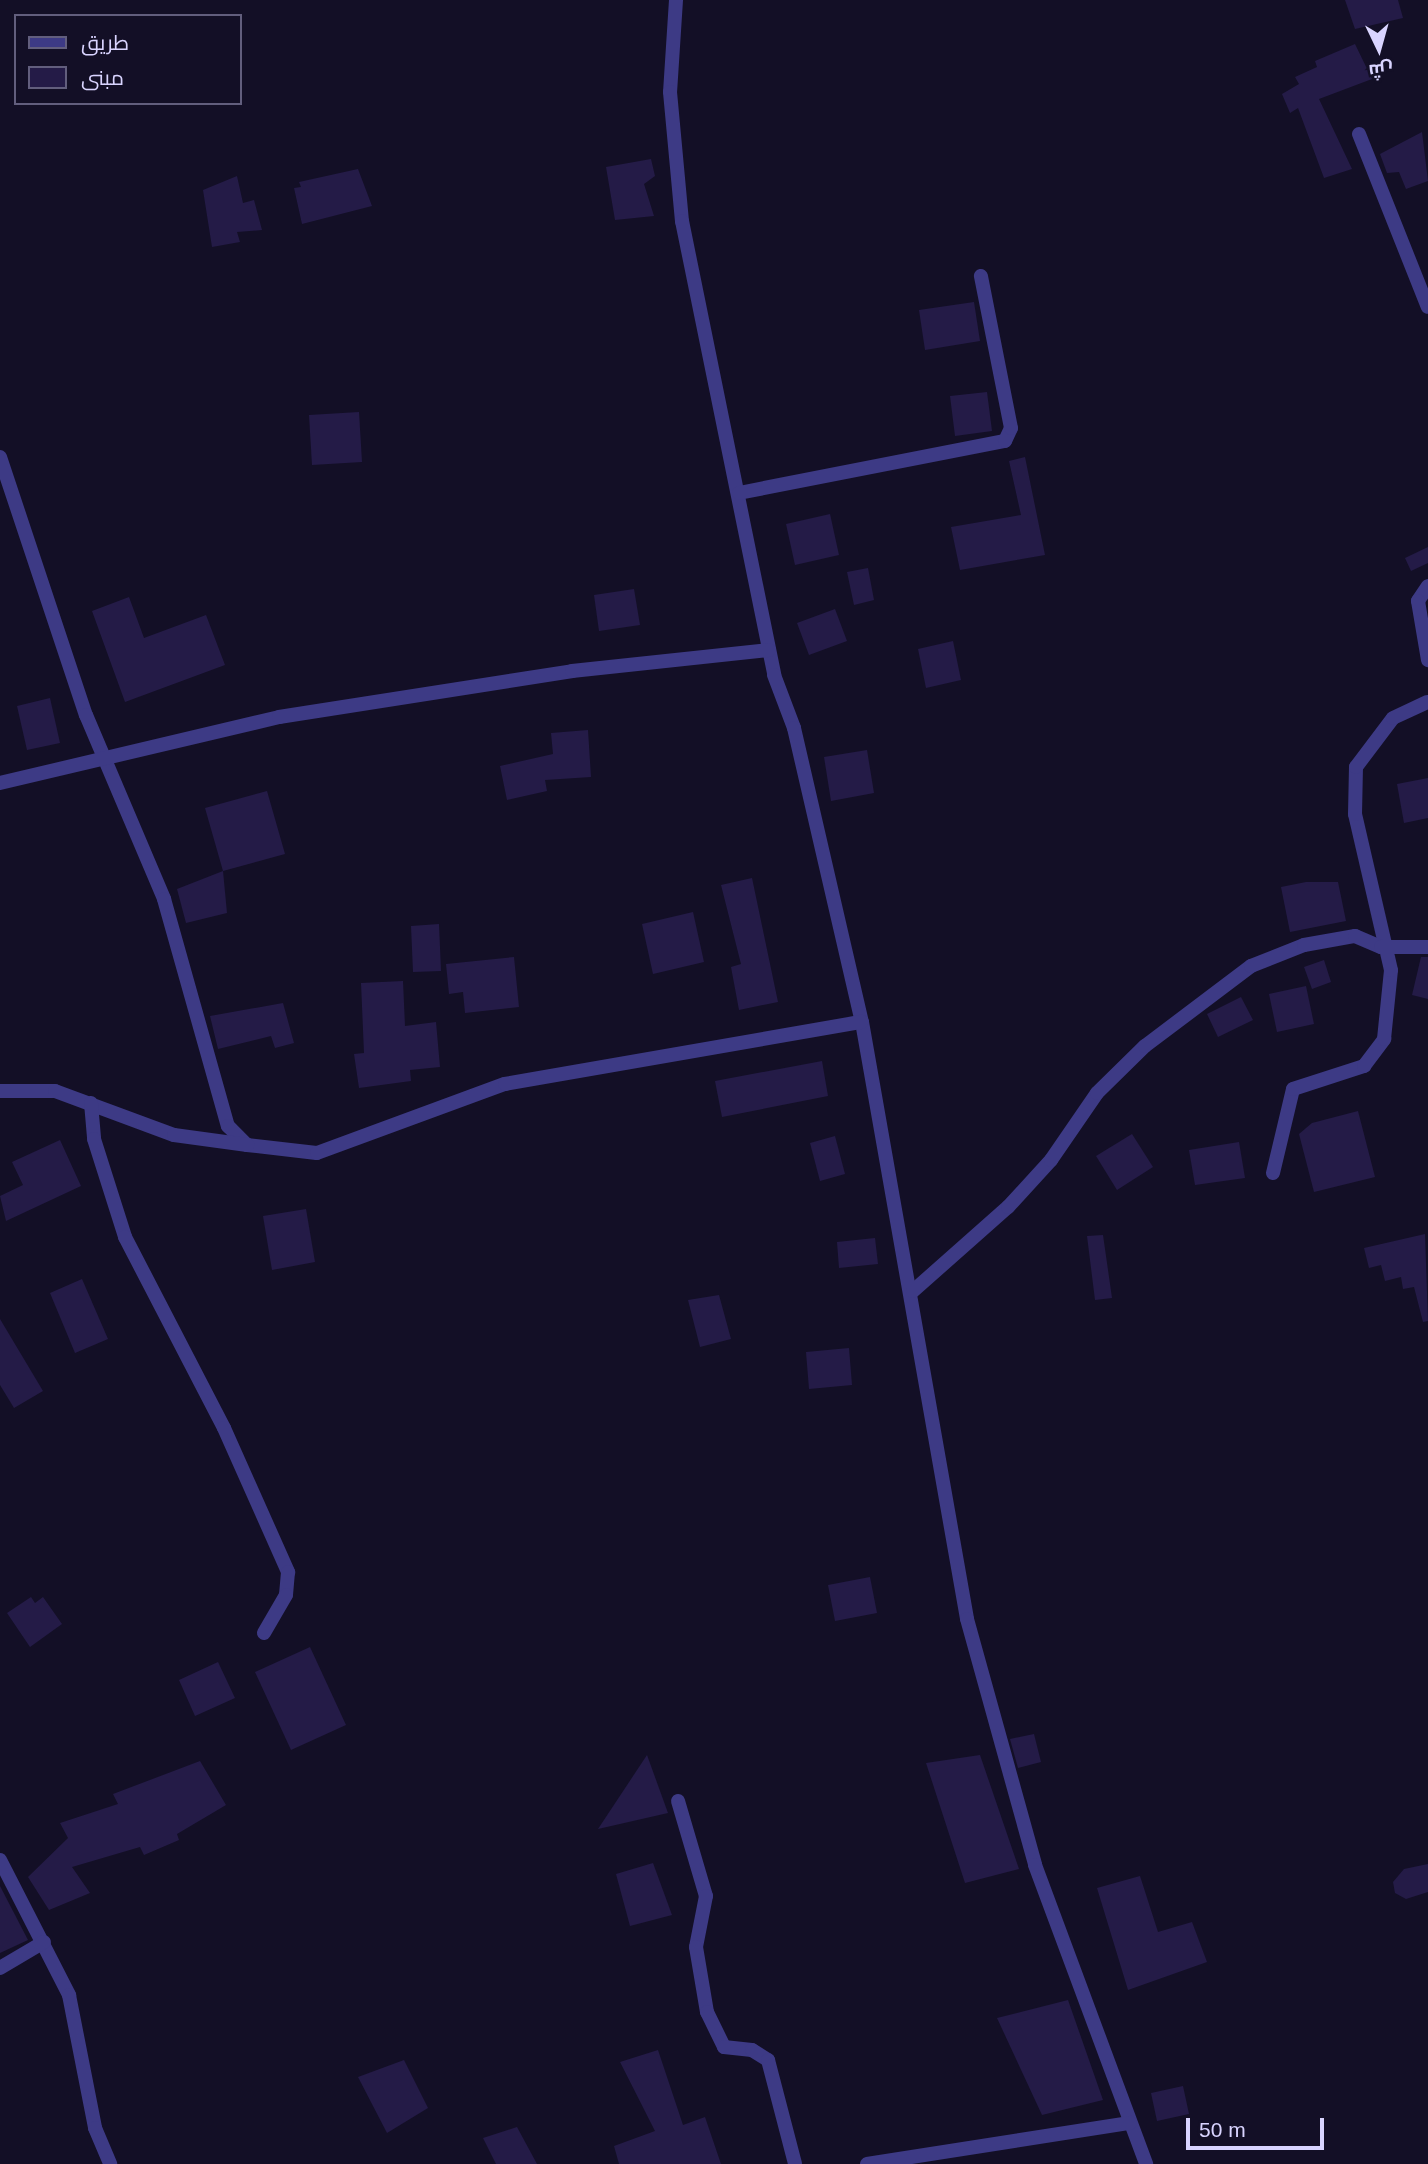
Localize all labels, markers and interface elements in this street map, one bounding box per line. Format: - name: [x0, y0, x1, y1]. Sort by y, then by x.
- legend: [14, 14, 242, 105]
- north arrow: [1344, 14, 1414, 84]
- text: طريق: [81, 31, 129, 54]
- text: ش: [1368, 59, 1394, 82]
- text: مبنى: [81, 66, 124, 89]
- scale bar: [1190, 2104, 1328, 2148]
- text: 50 m: [1199, 2118, 1246, 2141]

